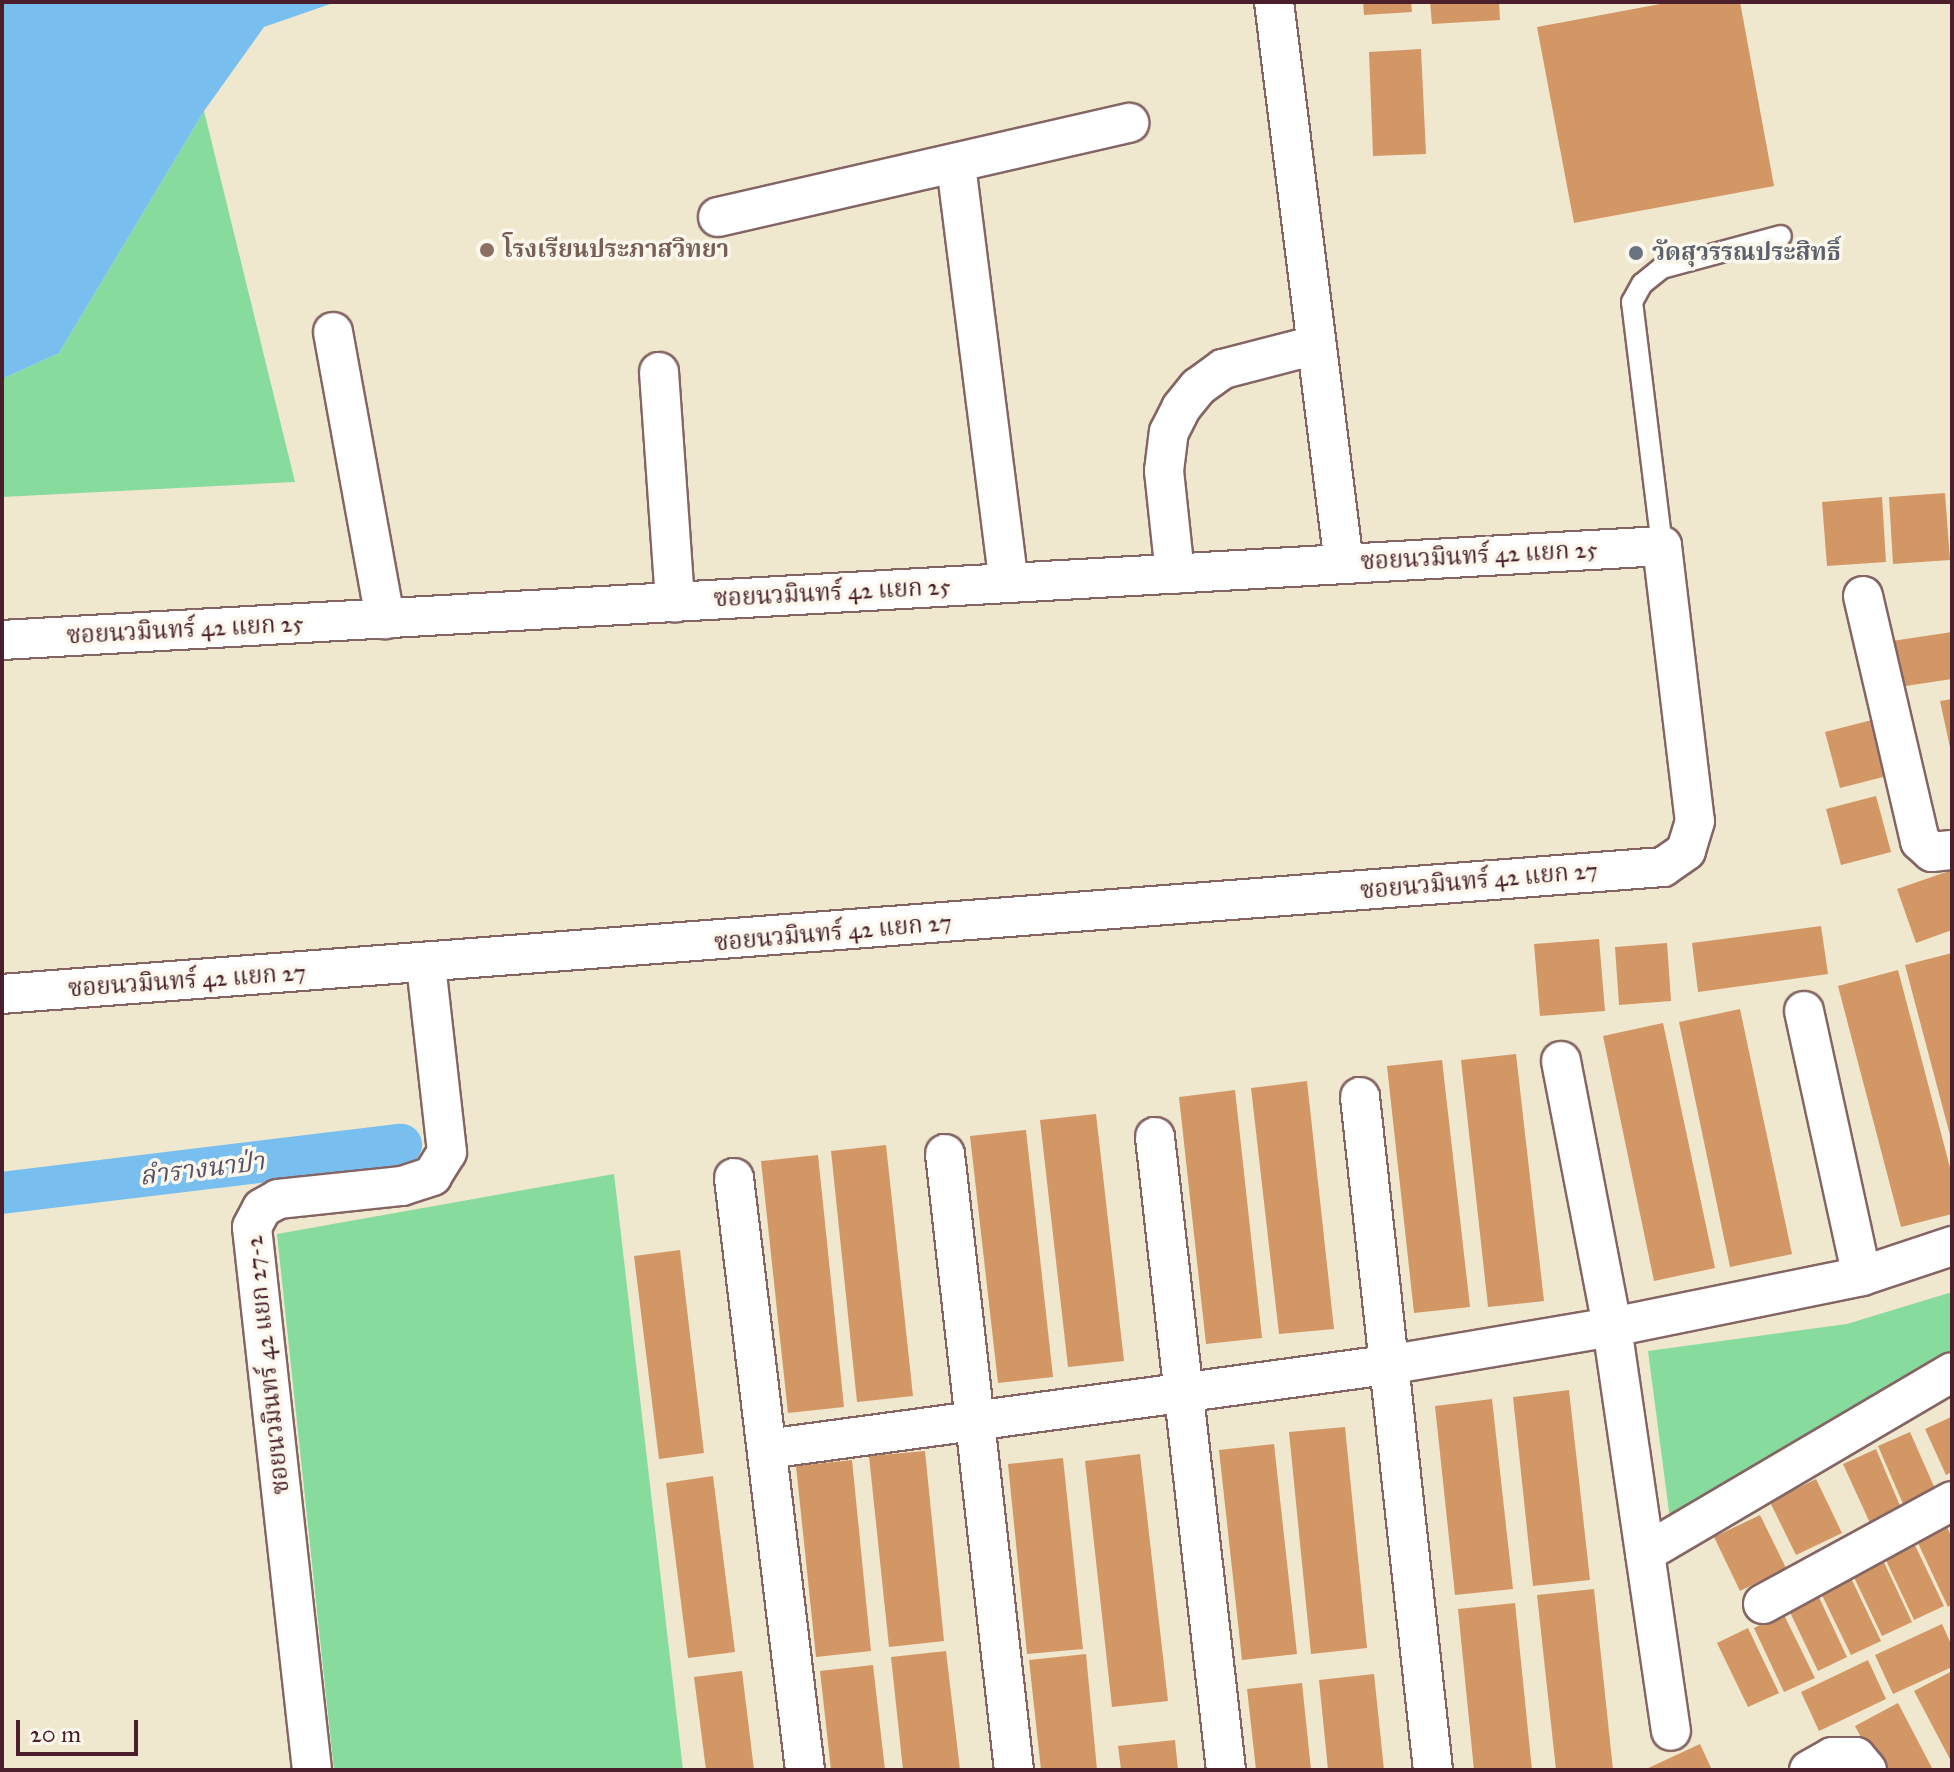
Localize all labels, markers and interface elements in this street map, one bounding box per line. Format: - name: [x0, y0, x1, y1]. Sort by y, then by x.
- place label: โรงเรียนประภาสวิทยา: [503, 236, 729, 264]
- place label: วัดสุวรรณประสิทธิ์: [1652, 239, 1841, 267]
- marker: โรงเรียนประภาสวิทยา: [478, 241, 496, 259]
- marker: วัดสุวรรณประสิทธิ์: [1627, 244, 1645, 262]
- street label: ซอยนวมินทร์ 42 แยก 25: [1360, 535, 1598, 577]
- street label: ซอยนวมินทร์ 42 แยก 25: [713, 572, 951, 614]
- street label: ซอยนวมินทร์ 42 แยก 25: [66, 609, 304, 651]
- street label: ซอยนวมินทร์ 42 แยก 27: [1359, 856, 1599, 906]
- street label: ซอยนวมินทร์ 42 แยก 27: [713, 908, 953, 958]
- street label: ซอยนวมินทร์ 42 แยก 27: [67, 958, 307, 1004]
- water label: ลำรางนาป่า: [138, 1146, 266, 1192]
- street label: ซอยนวมินทร์ 42 แยก 27-2: [240, 1234, 296, 1496]
- scale bar: [20, 1704, 142, 1754]
- text: 20 m: [30, 1719, 81, 1749]

